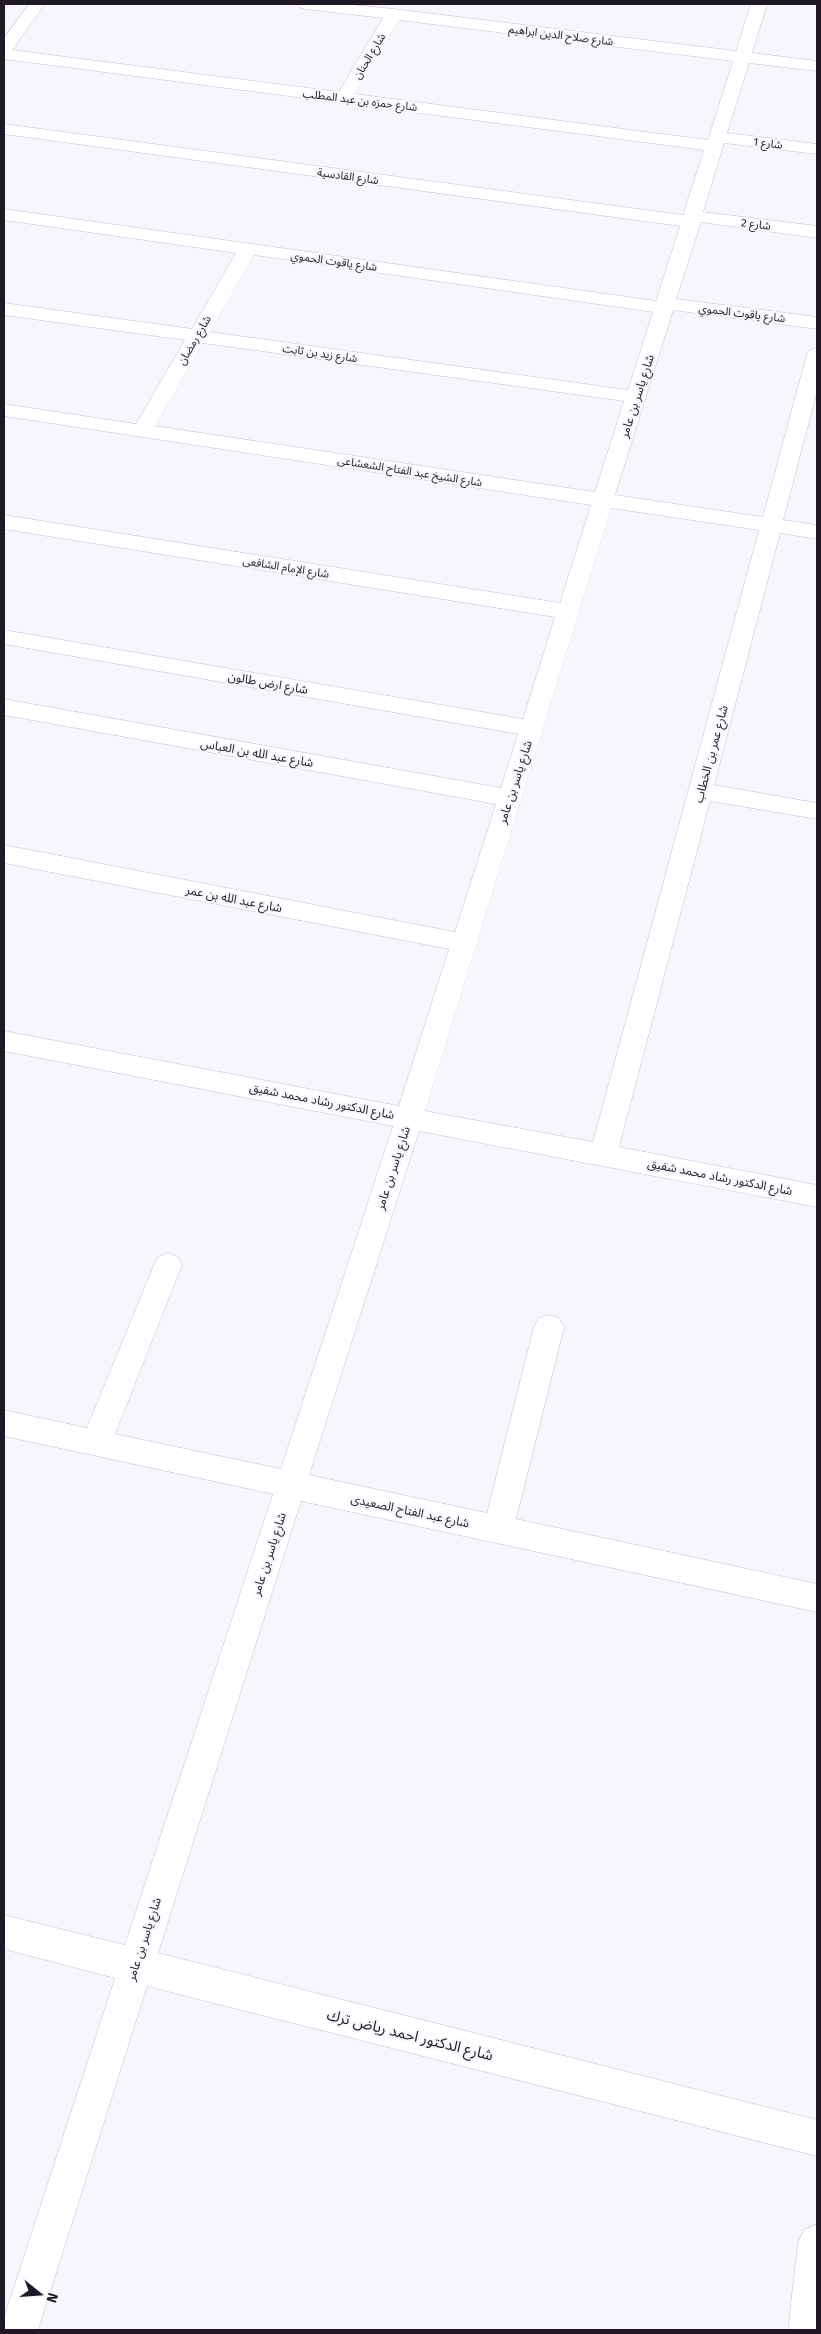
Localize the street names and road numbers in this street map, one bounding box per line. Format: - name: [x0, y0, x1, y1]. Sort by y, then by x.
- street label: شارع صلاح الدين ابراهيم: [508, 23, 614, 50]
- street label: شارع الحنان: [351, 31, 389, 82]
- street label: شارع حمزه بن عبد المطلب: [302, 87, 418, 115]
- street label: شارع 1: [753, 135, 784, 153]
- street label: شارع القادسية: [316, 166, 380, 188]
- street label: شارع 2: [740, 216, 772, 234]
- street label: شارع ياقوت الحموي: [290, 249, 378, 277]
- street label: شارع ياقوت الحموي: [698, 302, 786, 328]
- street label: شارع رمضان: [175, 313, 215, 368]
- street label: شارع زيد بن ثابت: [282, 342, 359, 366]
- street label: شارع ياسر بن عامر: [617, 353, 659, 441]
- street label: شارع الشيخ عبد الفتاح الشعشاعى: [336, 454, 484, 490]
- street label: شارع الإمام الشافعى: [242, 554, 330, 582]
- street label: شارع ارض طالون: [227, 669, 309, 699]
- street label: شارع عمر بن الخطاب: [691, 704, 733, 805]
- street label: شارع عبد الله بن العباس: [199, 736, 315, 772]
- street label: شارع ياسر بن عامر: [495, 739, 537, 827]
- street label: شارع عبد الله بن عمر: [183, 883, 283, 917]
- street label: شارع الدكتور رشاد محمد شفيق: [248, 1080, 396, 1124]
- street label: شارع ياسر بن عامر: [373, 1125, 415, 1213]
- street label: شارع الدكتور رشاد محمد شفيق: [646, 1156, 794, 1200]
- street label: شارع عبد الفتاح الصعيدى: [349, 1492, 470, 1532]
- street label: شارع ياسر بن عامر: [249, 1511, 291, 1599]
- street label: شارع ياسر بن عامر: [124, 1896, 166, 1984]
- street label: شارع الدكتور احمد رياض ترك: [324, 2006, 495, 2067]

